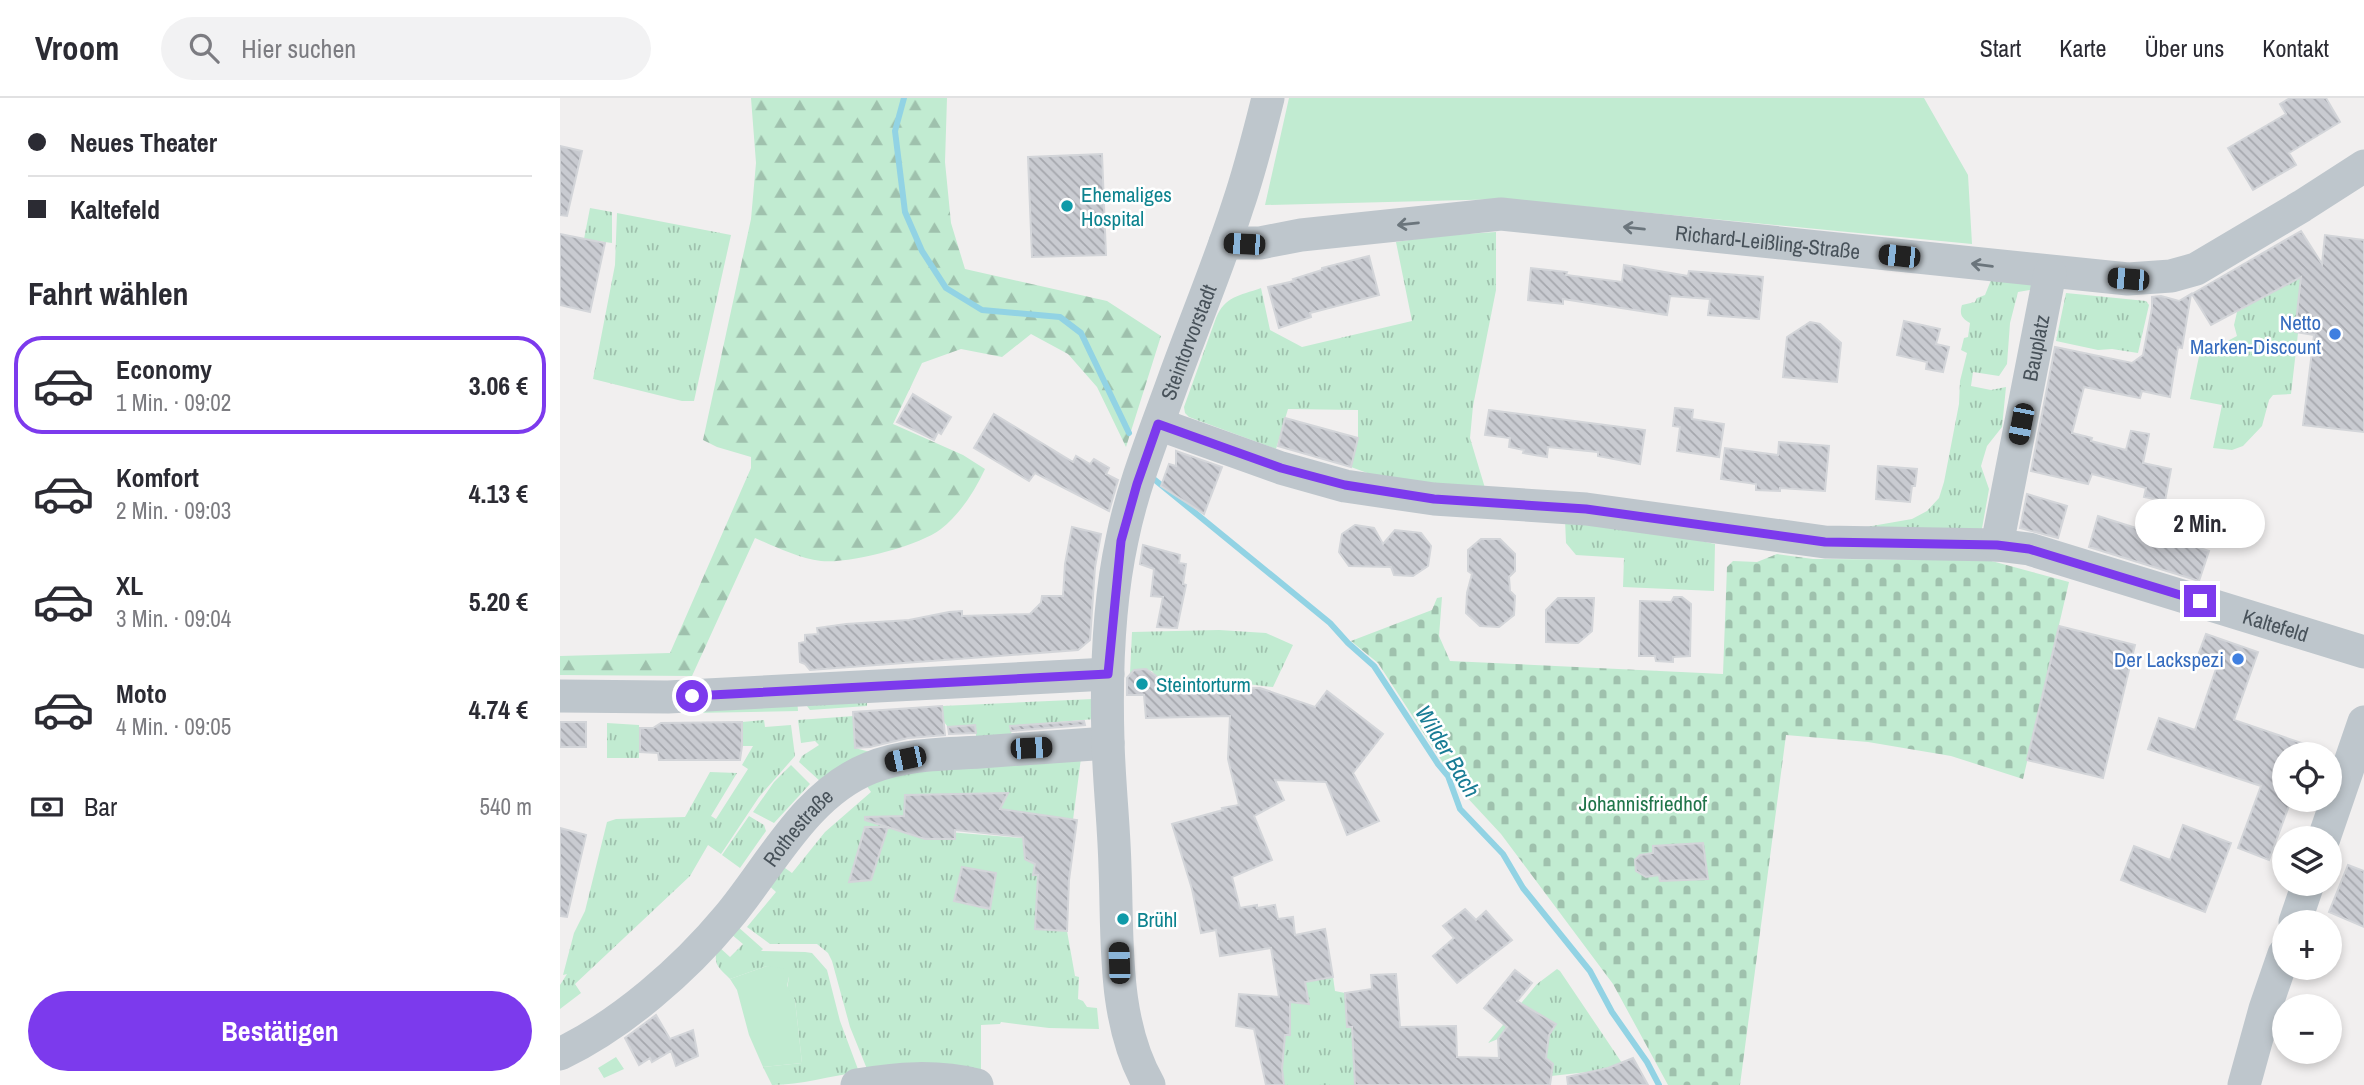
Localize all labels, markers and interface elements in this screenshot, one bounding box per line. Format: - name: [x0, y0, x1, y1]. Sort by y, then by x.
- search box: [161, 17, 651, 80]
- text: Vroom: [35, 26, 119, 70]
- icon: search: [185, 29, 223, 67]
- text: Hier suchen: [241, 31, 356, 66]
- text: Start: [1980, 32, 2021, 64]
- text: Karte: [2059, 32, 2106, 64]
- text: Über uns: [2144, 32, 2224, 64]
- text: Kontakt: [2262, 32, 2329, 64]
- text: Neues Theater: [70, 125, 217, 160]
- place label: Ehemaliges Hospital: [1081, 180, 1172, 233]
- text: Kaltefeld: [70, 192, 160, 227]
- marker: Ehemaliges Hospital: [1059, 198, 1075, 214]
- one-way arrow: [1397, 217, 1420, 230]
- street label: Richard-Leißling-Straße: [1674, 218, 1862, 266]
- one-way arrow: [1624, 221, 1646, 234]
- car: [1223, 232, 1266, 256]
- car: [1878, 243, 1921, 269]
- one-way arrow: [1972, 259, 1994, 272]
- car: [2107, 267, 2150, 291]
- text: Fahrt wählen: [28, 272, 189, 315]
- street label: Steintorvorstadt: [1153, 280, 1223, 404]
- place label: Netto Marken-Discount: [2190, 308, 2321, 361]
- street label: Bauplatz: [2015, 312, 2056, 383]
- marker: Netto Marken-Discount: [2327, 326, 2343, 342]
- text: Economy: [116, 352, 212, 387]
- icon: car: [32, 354, 95, 417]
- text: 3.06 €: [469, 368, 528, 403]
- text: 1 Min. · 09:02: [116, 387, 231, 418]
- car: [2007, 401, 2036, 447]
- text: Komfort: [116, 460, 199, 495]
- icon: car: [32, 462, 95, 525]
- text: 4.13 €: [469, 476, 528, 511]
- text: 2 Min. · 09:03: [116, 495, 231, 526]
- callout: 2 Min.: [2135, 500, 2265, 548]
- text: 2 Min.: [2173, 508, 2227, 539]
- text: XL: [116, 568, 143, 603]
- icon: car: [32, 570, 95, 633]
- text: 5.20 €: [469, 584, 528, 619]
- route end: [2184, 585, 2216, 617]
- street label: Kaltefeld: [2239, 601, 2312, 649]
- text: 3 Min. · 09:04: [116, 603, 231, 634]
- place label: Der Lackspezi: [2114, 645, 2224, 674]
- marker: Der Lackspezi: [2230, 651, 2246, 667]
- place label: Steintorturm: [1156, 670, 1251, 699]
- text: Moto: [116, 676, 167, 711]
- marker: Steintorturm: [1134, 676, 1150, 692]
- icon: car: [32, 678, 95, 741]
- route start: [676, 680, 708, 712]
- text: 4.74 €: [469, 692, 528, 727]
- water label: Wilder Bach: [1408, 699, 1488, 803]
- text: 4 Min. · 09:05: [116, 711, 231, 742]
- car: [1010, 736, 1053, 760]
- map controls: [2272, 742, 2342, 1064]
- button: locate: [2272, 742, 2342, 812]
- car: [883, 744, 928, 774]
- street label: Rothestraße: [756, 781, 839, 872]
- icon: cash: [28, 788, 66, 826]
- text: Bar: [84, 789, 117, 824]
- park label: Johannisfriedhof: [1579, 789, 1707, 818]
- text: 540 m: [480, 791, 532, 822]
- button: layers: [2272, 826, 2342, 896]
- place label: Brühl: [1137, 905, 1177, 934]
- button: +: [2272, 910, 2342, 980]
- marker: Brühl: [1115, 911, 1131, 927]
- car: [1108, 942, 1131, 984]
- button: Bestätigen: [28, 991, 532, 1071]
- button: −: [2272, 994, 2342, 1064]

